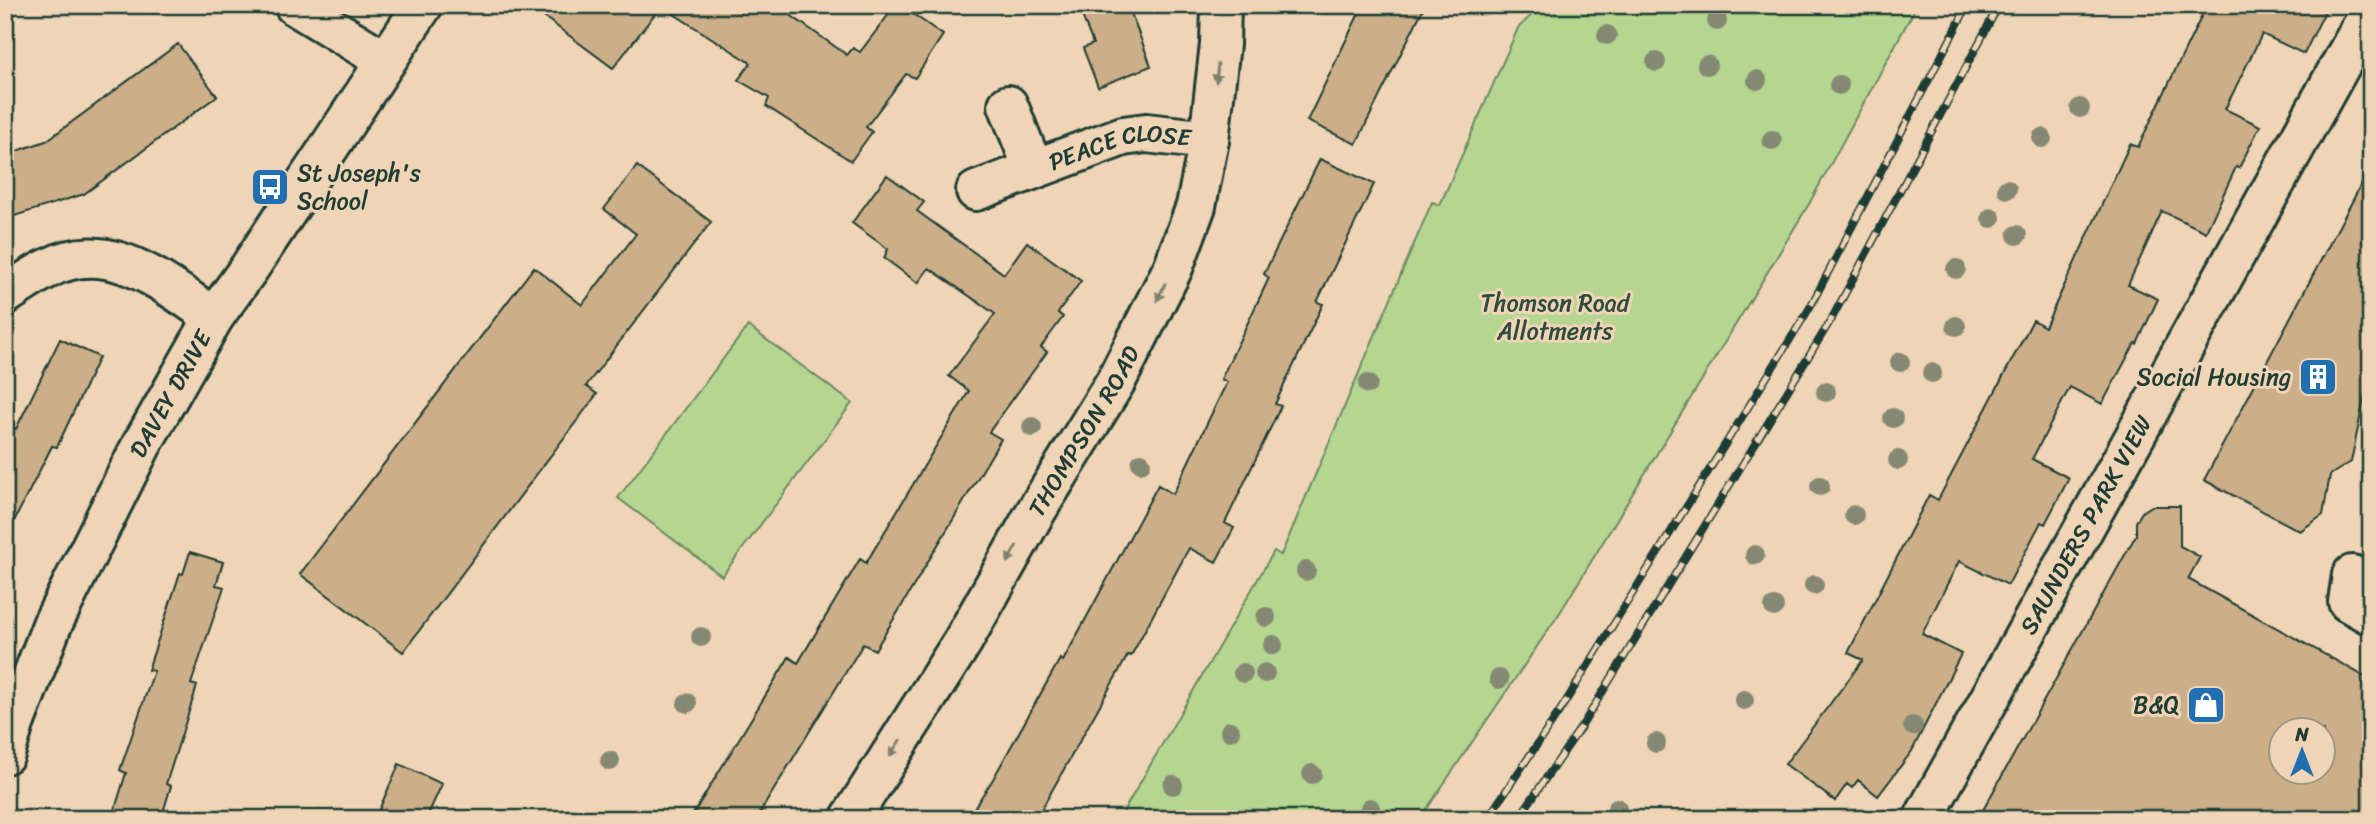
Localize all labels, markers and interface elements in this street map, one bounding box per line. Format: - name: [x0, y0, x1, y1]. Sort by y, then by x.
- one-way arrow: [1211, 62, 1222, 84]
- street label: PEACE CLOSE: [1042, 112, 1195, 183]
- place label: St Joseph's School: [297, 152, 421, 222]
- bus stop icon: St Joseph's School: [249, 166, 291, 208]
- one-way arrow: [1156, 282, 1167, 302]
- park label: Thomson Road Allotments: [1481, 282, 1631, 352]
- street label: DAVEY DRIVE: [117, 321, 224, 465]
- street label: THOMPSON ROAD: [1016, 338, 1152, 525]
- place label: Social Housing: [2136, 356, 2291, 398]
- building icon: Social Housing: [2297, 356, 2339, 398]
- street label: SAUNDERS PARK VIEW: [2008, 407, 2164, 643]
- one-way arrow: [1006, 544, 1018, 563]
- place label: B&Q: [2133, 684, 2179, 726]
- shop icon: B&Q: [2185, 684, 2227, 726]
- north arrow: [2268, 716, 2338, 786]
- text: N: [2294, 718, 2309, 751]
- one-way arrow: [888, 739, 901, 758]

